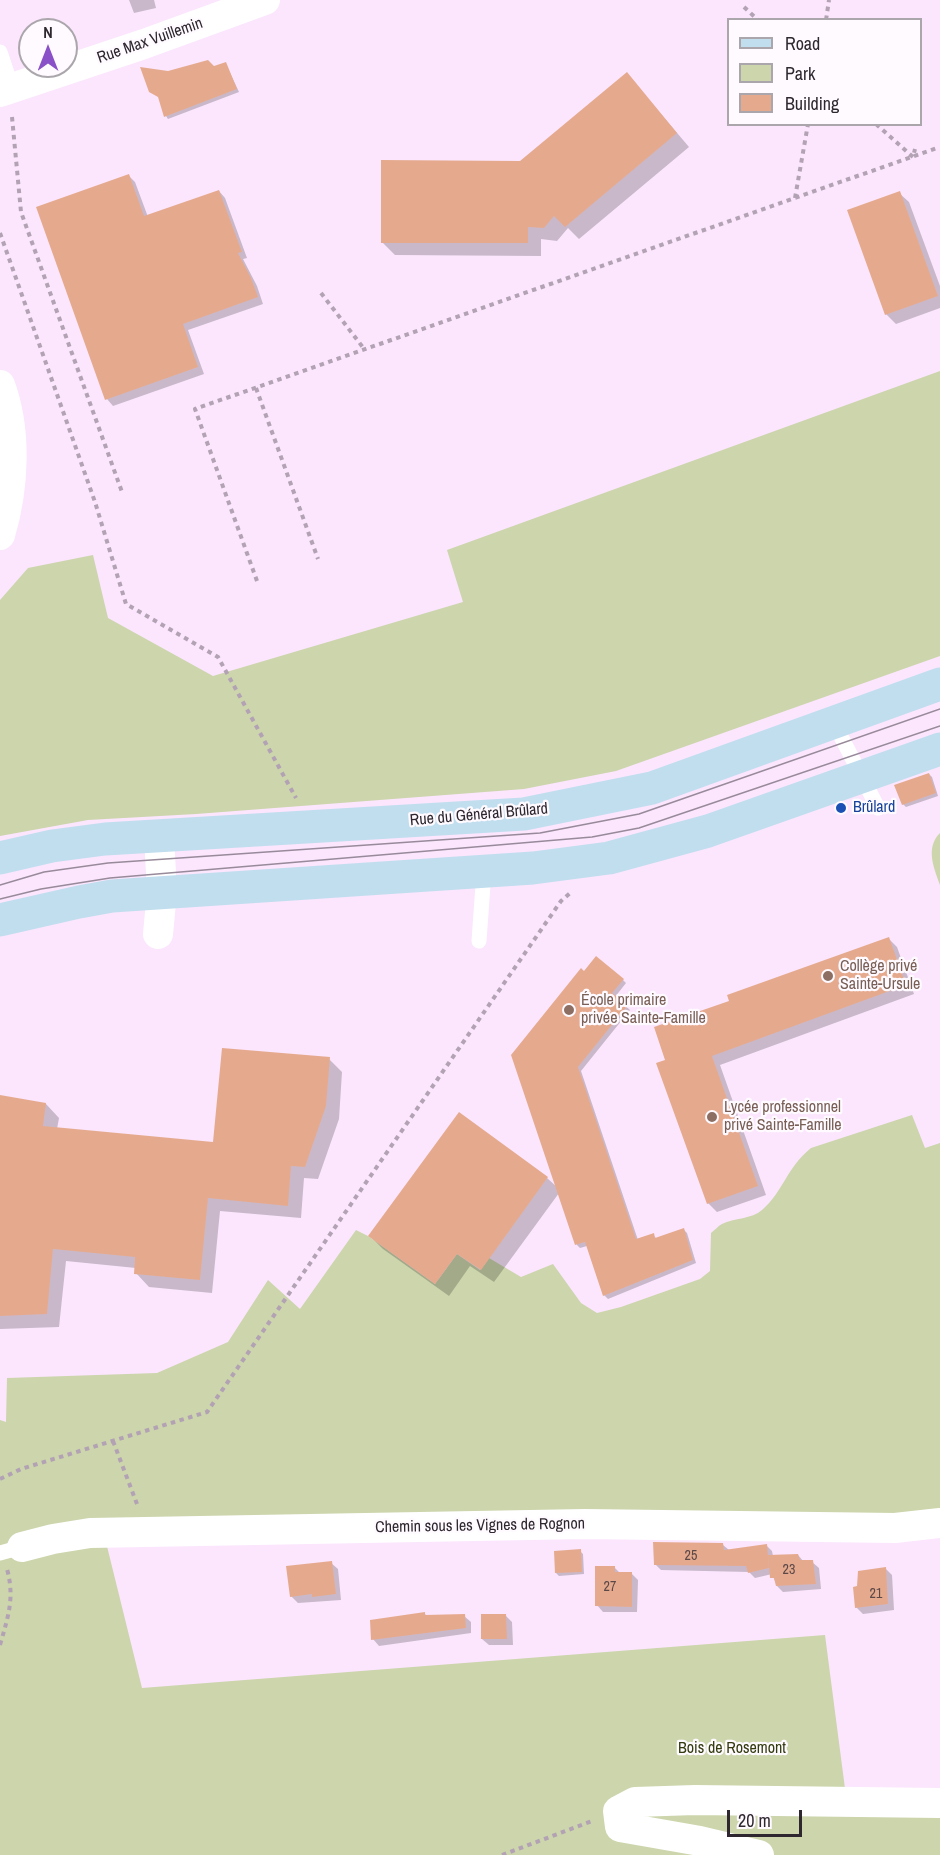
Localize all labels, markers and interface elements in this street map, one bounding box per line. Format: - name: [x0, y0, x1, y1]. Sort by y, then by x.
- street label: Rue Max Vuillemin: [95, 14, 205, 68]
- north arrow: [18, 18, 78, 78]
- legend: [727, 18, 922, 126]
- text: N: [43, 21, 53, 43]
- text: Road: [785, 31, 820, 56]
- text: Park: [785, 61, 815, 86]
- text: Building: [785, 91, 839, 116]
- place label: Brûlard: [853, 798, 895, 818]
- street label: Rue du Général Brûlard: [409, 799, 549, 831]
- marker: Brûlard: [834, 801, 848, 815]
- place label: Collège privé Sainte-Ursule: [840, 957, 920, 995]
- marker: Collège privé Sainte-Ursule: [821, 969, 835, 983]
- place label: École primaire privée Sainte-Famille: [581, 991, 706, 1029]
- marker: École primaire privée Sainte-Famille: [562, 1003, 576, 1017]
- place label: Lycée professionnel privé Sainte-Famille: [724, 1098, 841, 1136]
- marker: Lycée professionnel privé Sainte-Famille: [705, 1110, 719, 1124]
- street label: Chemin sous les Vignes de Rognon: [375, 1515, 585, 1537]
- house number: 25: [685, 1548, 697, 1564]
- house number: 23: [783, 1562, 795, 1578]
- house number: 27: [604, 1579, 616, 1595]
- house number: 21: [870, 1586, 882, 1602]
- park label: Bois de Rosemont: [678, 1739, 786, 1759]
- scale bar: [730, 1798, 805, 1836]
- text: 20 m: [738, 1808, 771, 1833]

